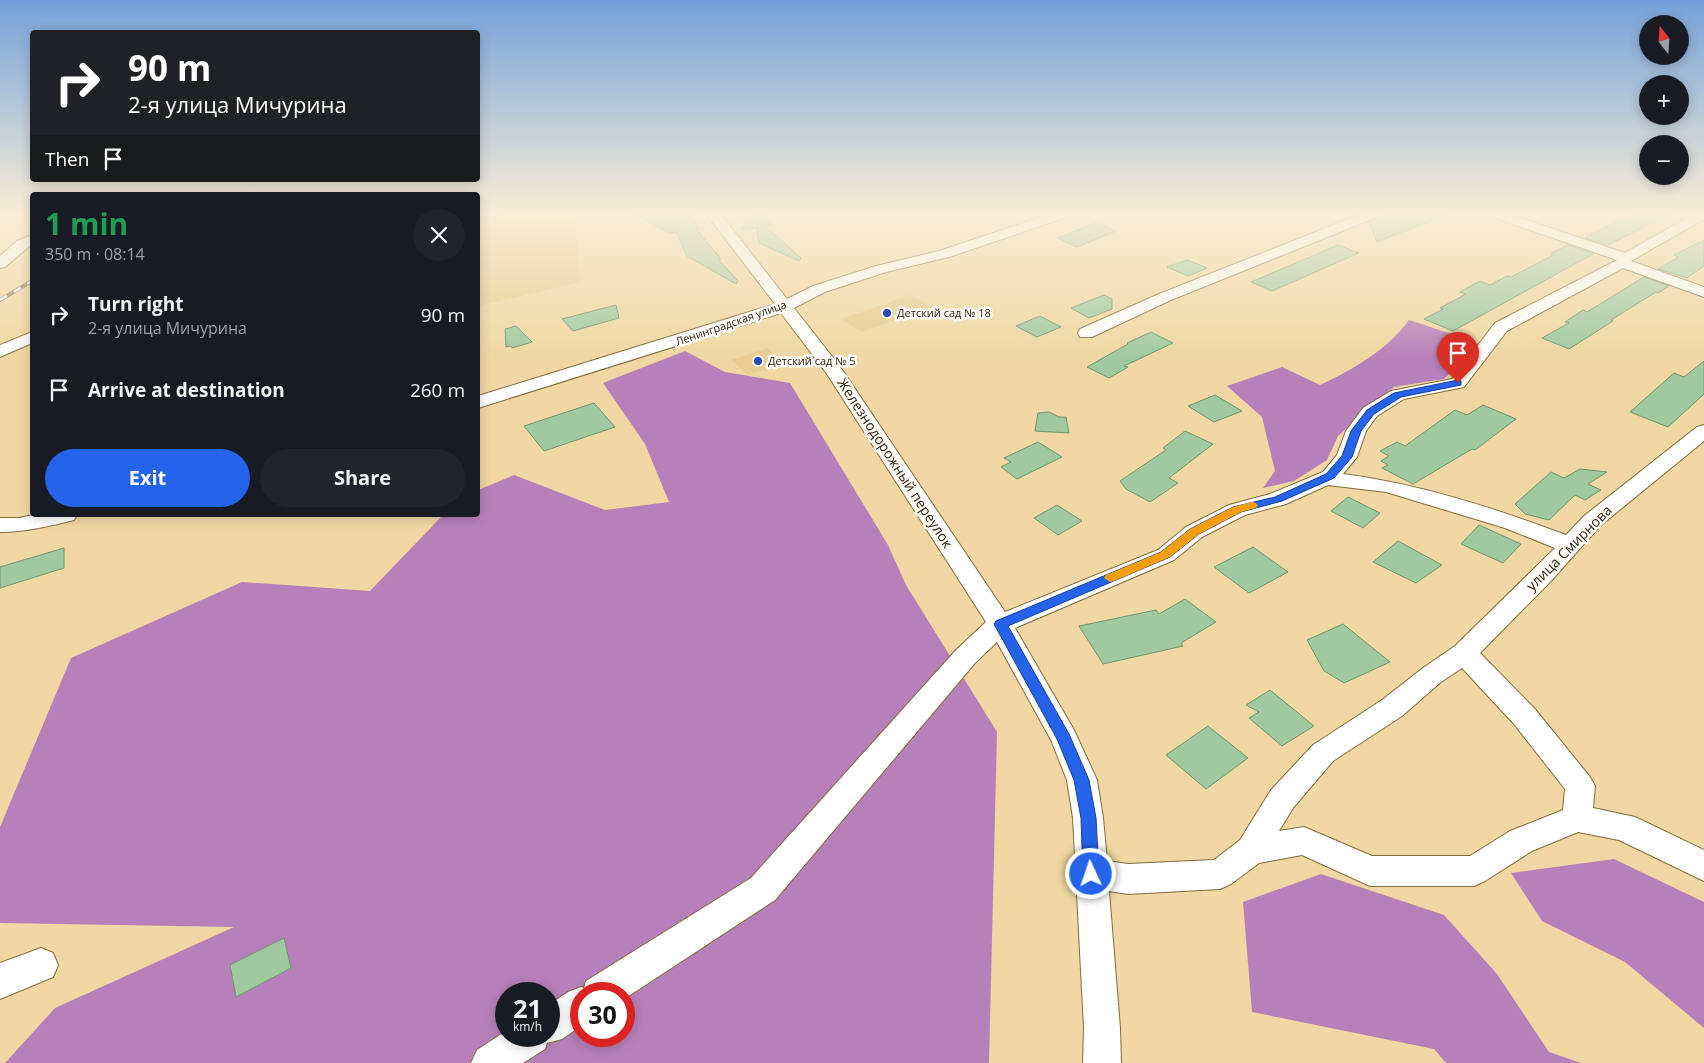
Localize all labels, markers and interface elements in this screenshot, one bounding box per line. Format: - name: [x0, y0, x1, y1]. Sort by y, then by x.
- north arrow: [1639, 15, 1689, 65]
- map controls: [1639, 15, 1689, 185]
- text: 90 m: [128, 44, 211, 91]
- icon: right: [45, 50, 110, 115]
- button: +: [1639, 75, 1689, 125]
- text: 2-я улица Мичурина: [128, 89, 347, 119]
- button: −: [1639, 135, 1689, 185]
- icon: arrive: [99, 145, 127, 173]
- text: Then: [45, 146, 89, 172]
- text: 1 min: [45, 203, 128, 244]
- button: close: [413, 209, 465, 261]
- text: 350 m · 08:14: [45, 243, 145, 265]
- text: Turn right: [88, 291, 183, 317]
- street label: Ленинградская улица: [673, 296, 788, 349]
- icon: right: [45, 301, 73, 329]
- text: 90 m: [421, 302, 465, 328]
- place label: Детский сад № 18: [897, 305, 991, 320]
- marker: Детский сад № 18: [881, 307, 893, 319]
- text: 2-я улица Мичурина: [88, 317, 247, 339]
- pin: [1437, 332, 1479, 383]
- icon: arrive: [1444, 339, 1472, 367]
- place label: Детский сад № 5: [768, 353, 856, 368]
- marker: Детский сад № 5: [752, 355, 764, 367]
- street label: Железнодорожный переулок: [833, 374, 958, 552]
- icon: arrive: [45, 376, 73, 404]
- text: Arrive at destination: [88, 377, 285, 403]
- text: 260 m: [410, 377, 465, 403]
- button: Exit: [45, 449, 250, 507]
- button: Share: [260, 449, 465, 507]
- street label: улица Смирнова: [1522, 501, 1616, 595]
- position arrow: [1064, 847, 1116, 899]
- speed limit sign: 30: [570, 982, 635, 1047]
- text: 21: [513, 991, 542, 1025]
- text: km/h: [513, 1018, 542, 1035]

